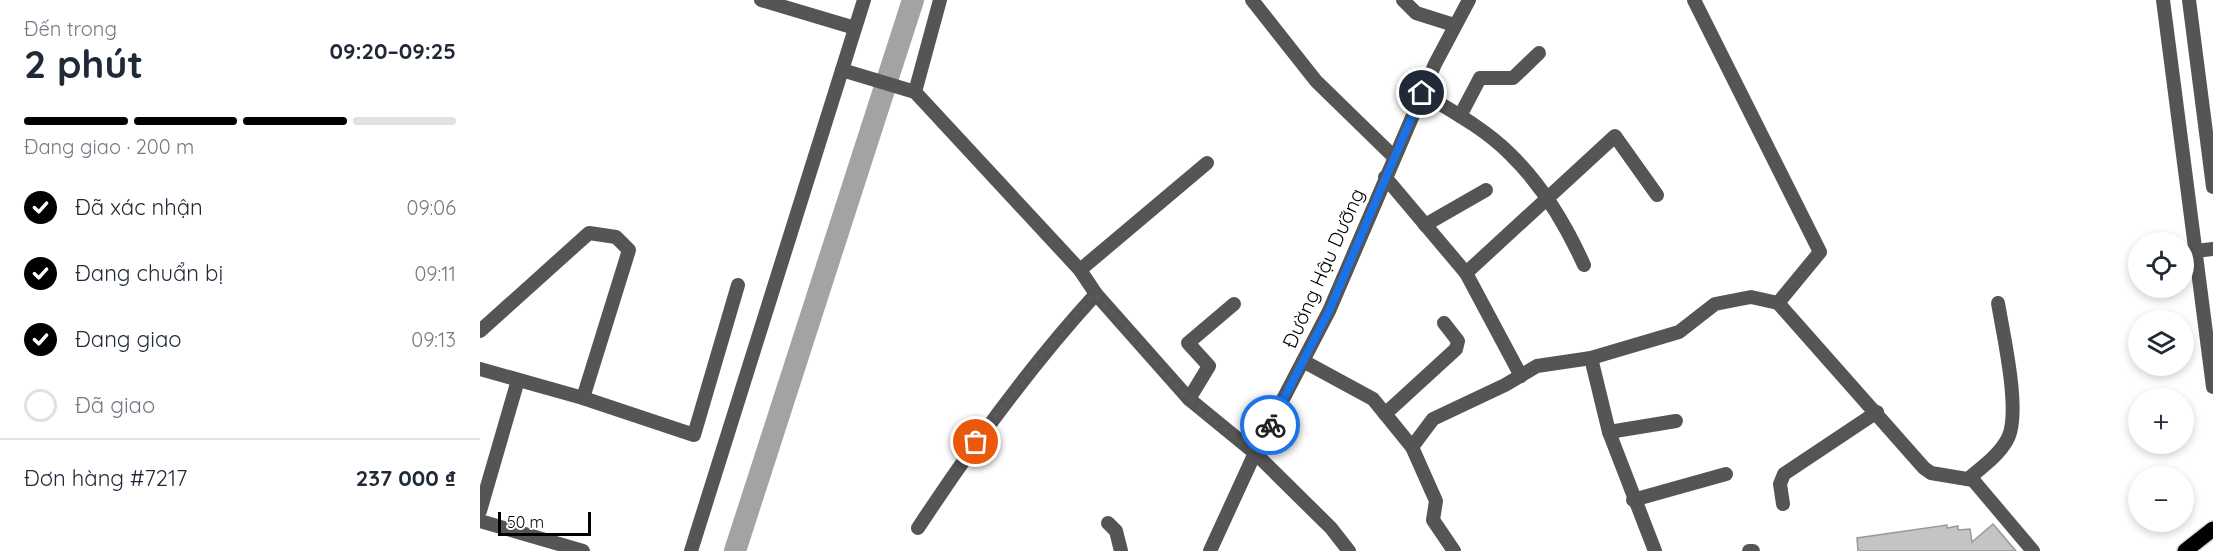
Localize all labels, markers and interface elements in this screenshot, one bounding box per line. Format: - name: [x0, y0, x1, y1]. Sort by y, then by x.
- text: Đến trong: [24, 16, 117, 41]
- text: 09:20–09:25: [329, 37, 456, 65]
- text: 2 phút: [24, 39, 143, 88]
- pin: [1396, 67, 1447, 118]
- icon: home: [1405, 76, 1438, 109]
- text: Đang giao · 200 m: [24, 134, 194, 159]
- street label: Đường Hậu Dưỡng: [1277, 184, 1369, 352]
- icon: check: [24, 191, 57, 224]
- text: Đã xác nhận: [75, 193, 203, 221]
- text: 09:06: [407, 195, 456, 220]
- map controls: [2128, 232, 2194, 532]
- button: locate: [2128, 232, 2194, 298]
- icon: check: [24, 257, 57, 290]
- text: Đang chuẩn bị: [75, 259, 223, 287]
- text: 09:11: [414, 261, 456, 286]
- button: layers: [2128, 310, 2194, 376]
- icon: check: [24, 323, 57, 356]
- text: Đang giao: [75, 325, 182, 353]
- text: 09:13: [411, 327, 456, 352]
- button: +: [2128, 388, 2194, 454]
- text: Đã giao: [75, 391, 155, 419]
- courier: [1240, 395, 1300, 455]
- icon: bike: [1254, 409, 1287, 442]
- pin: [950, 416, 1001, 467]
- icon: bag: [959, 425, 992, 458]
- text: Đơn hàng #7217: [24, 464, 187, 492]
- text: 237 000 ₫: [356, 464, 456, 492]
- button: −: [2128, 466, 2194, 532]
- scale bar: [498, 509, 591, 536]
- text: 50 m: [507, 512, 544, 532]

